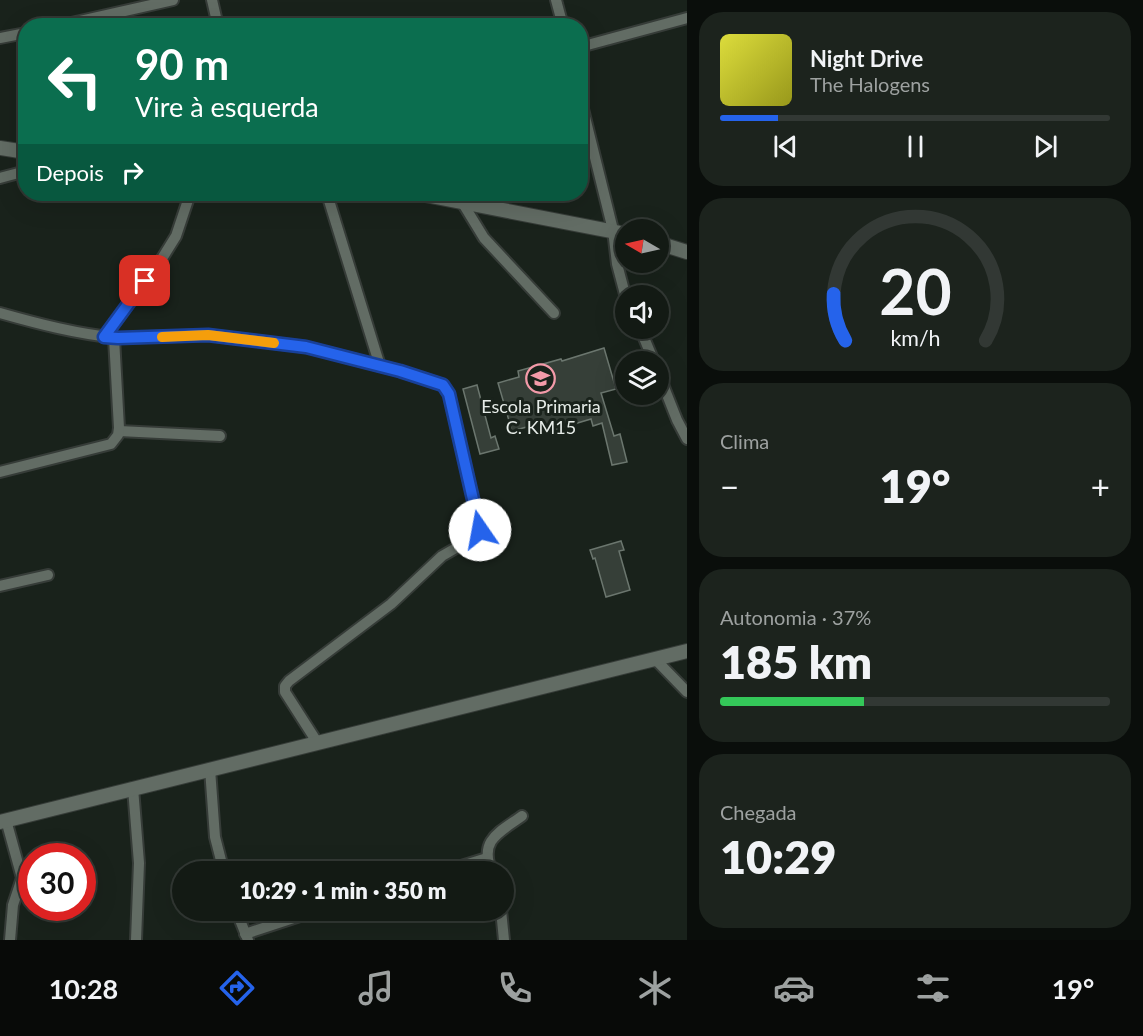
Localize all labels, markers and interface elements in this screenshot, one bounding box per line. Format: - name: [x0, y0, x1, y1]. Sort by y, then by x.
- text: 90 m: [135, 39, 229, 89]
- icon: left: [36, 42, 114, 120]
- text: Night Drive: [810, 45, 923, 72]
- text: The Halogens: [810, 72, 930, 96]
- text: Vire à esquerda: [135, 90, 319, 123]
- icon: previous: [769, 130, 802, 163]
- icon: pause: [899, 130, 932, 163]
- icon: next: [1029, 130, 1062, 163]
- icon: right: [116, 156, 149, 189]
- text: Depois: [36, 159, 104, 186]
- north arrow: [615, 219, 669, 273]
- map controls: [615, 219, 669, 405]
- text: 20: [879, 254, 951, 329]
- pin: [119, 255, 170, 306]
- icon: arrive: [128, 264, 161, 297]
- button: sound: [615, 285, 669, 339]
- text: km/h: [890, 326, 940, 352]
- button: layers: [615, 351, 669, 405]
- school or university icon: Escola Primaria C. KM15: [525, 362, 557, 394]
- place label: Escola Primaria C. KM15: [481, 395, 601, 438]
- text: Clima: [720, 429, 769, 453]
- text: 19°: [880, 459, 950, 513]
- text: −: [720, 466, 739, 506]
- text: +: [1091, 466, 1110, 506]
- position arrow: [448, 498, 512, 562]
- text: Autonomia · 37%: [720, 605, 871, 629]
- text: 185 km: [720, 635, 872, 689]
- text: Chegada: [720, 800, 797, 824]
- text: 10:29: [720, 830, 836, 884]
- speed limit sign: 30: [18, 843, 96, 921]
- text: 10:29 · 1 min · 350 m: [240, 877, 446, 904]
- icon: directions: [216, 967, 258, 1009]
- icon: music: [355, 967, 397, 1009]
- icon: phone: [494, 967, 536, 1009]
- icon: climate: [634, 967, 676, 1009]
- icon: car: [773, 967, 815, 1009]
- icon: filters: [912, 967, 954, 1009]
- text: 10:28: [49, 972, 118, 1005]
- text: 19°: [1052, 972, 1094, 1005]

